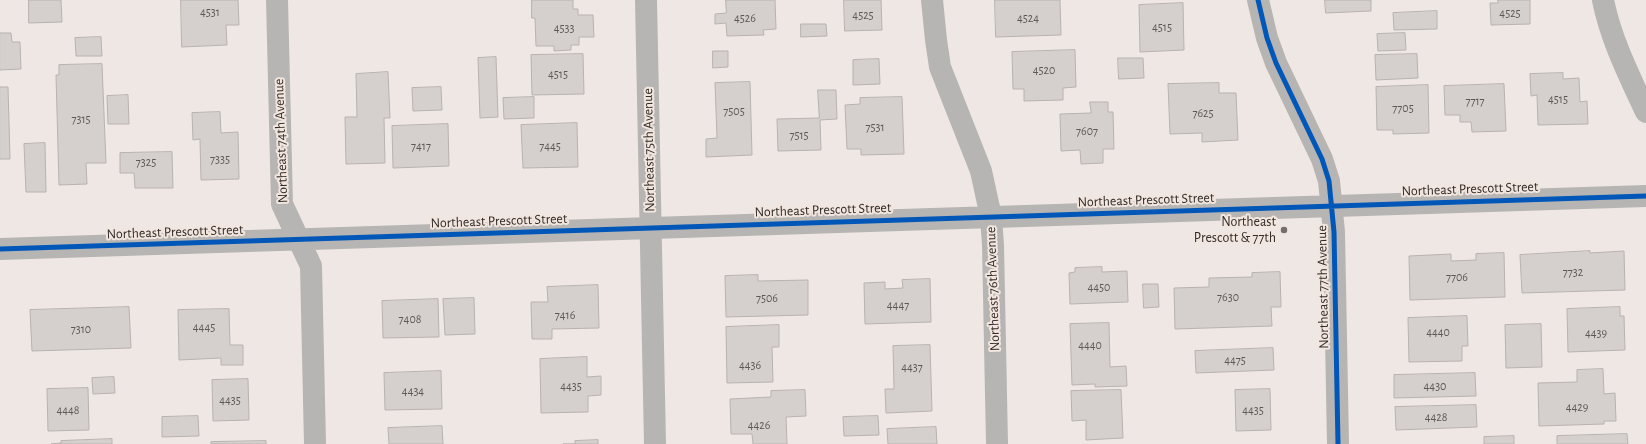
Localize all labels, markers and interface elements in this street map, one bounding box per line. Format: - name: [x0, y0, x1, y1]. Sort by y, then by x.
- house number: 4531: [200, 5, 220, 19]
- house number: 4525: [1499, 6, 1521, 20]
- house number: 4525: [852, 8, 874, 22]
- house number: 4526: [734, 11, 756, 25]
- house number: 4524: [1017, 11, 1039, 25]
- house number: 4515: [1152, 20, 1172, 34]
- house number: 4533: [554, 21, 574, 35]
- house number: 4520: [1033, 63, 1055, 77]
- house number: 4515: [548, 67, 568, 81]
- street label: Northeast 74th Avenue: [270, 78, 292, 204]
- street label: Northeast 75th Avenue: [640, 88, 658, 212]
- house number: 4515: [1548, 92, 1568, 106]
- house number: 7717: [1465, 94, 1485, 108]
- house number: 7705: [1392, 101, 1414, 115]
- house number: 7505: [723, 104, 745, 118]
- house number: 7625: [1192, 106, 1214, 120]
- house number: 7315: [71, 112, 91, 126]
- house number: 7531: [865, 120, 885, 134]
- house number: 7607: [1076, 124, 1098, 138]
- house number: 7515: [789, 128, 809, 142]
- house number: 7417: [411, 139, 431, 153]
- house number: 7445: [539, 139, 561, 153]
- house number: 7335: [210, 152, 230, 166]
- house number: 7325: [136, 155, 156, 169]
- street label: Northeast Prescott Street: [1401, 178, 1539, 200]
- street label: Northeast Prescott Street: [1077, 189, 1215, 211]
- street label: Northeast Prescott Street: [754, 199, 892, 221]
- street label: Northeast Prescott Street: [430, 210, 568, 232]
- place label: Northeast Prescott & 77th: [1194, 214, 1276, 246]
- street label: Northeast Prescott Street: [106, 221, 244, 243]
- marker: Northeast Prescott & 77th: [1279, 225, 1289, 235]
- street label: Northeast 77th Avenue: [1314, 225, 1332, 349]
- street label: Northeast 76th Avenue: [982, 227, 1004, 351]
- house number: 7732: [1563, 265, 1583, 279]
- house number: 7706: [1446, 270, 1468, 284]
- house number: 4450: [1088, 280, 1110, 294]
- house number: 7630: [1217, 290, 1239, 304]
- house number: 7506: [756, 291, 778, 305]
- house number: 4447: [887, 298, 909, 312]
- house number: 7416: [555, 308, 575, 322]
- house number: 7408: [399, 312, 421, 326]
- house number: 4445: [193, 320, 215, 334]
- house number: 7310: [71, 322, 91, 336]
- house number: 4440: [1426, 325, 1450, 339]
- house number: 4439: [1585, 326, 1607, 340]
- house number: 4440: [1078, 338, 1102, 352]
- house number: 4475: [1224, 353, 1246, 367]
- house number: 4436: [739, 358, 761, 372]
- house number: 4437: [901, 360, 923, 374]
- house number: 4435: [560, 379, 582, 393]
- house number: 4430: [1424, 379, 1446, 393]
- house number: 4434: [402, 384, 424, 398]
- house number: 4435: [219, 393, 241, 407]
- house number: 4429: [1566, 400, 1588, 414]
- house number: 4448: [56, 403, 80, 417]
- house number: 4435: [1242, 403, 1264, 417]
- house number: 4428: [1425, 410, 1447, 424]
- house number: 4426: [748, 418, 770, 432]

